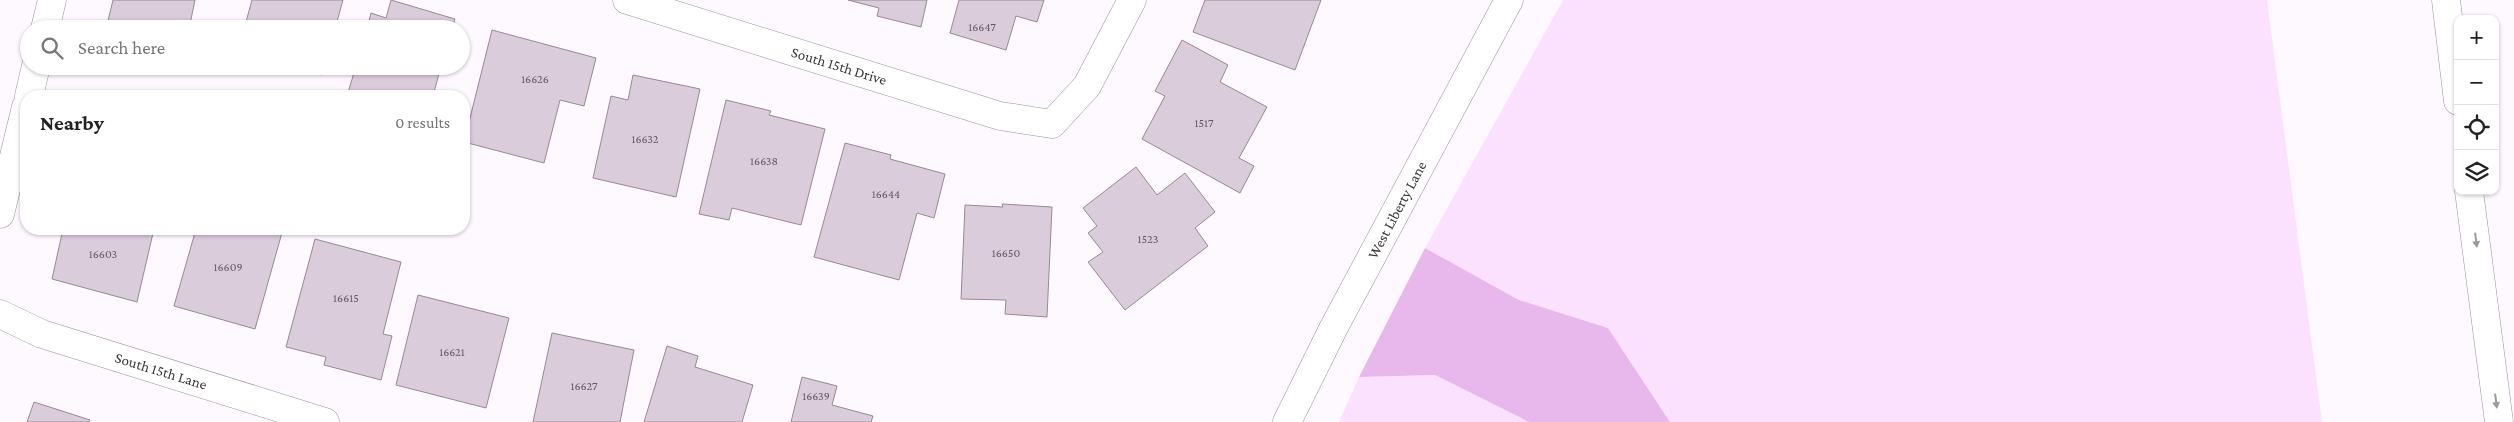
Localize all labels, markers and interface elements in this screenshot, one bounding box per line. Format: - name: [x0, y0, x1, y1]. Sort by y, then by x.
- map controls: [2454, 15, 2499, 195]
- button: +: [2454, 15, 2499, 60]
- search box: [20, 20, 470, 75]
- house number: 16647: [968, 20, 996, 34]
- icon: search: [38, 34, 66, 62]
- text: Search here: [78, 37, 165, 58]
- street label: South 15th Drive: [789, 44, 889, 88]
- button: −: [2454, 60, 2499, 105]
- house number: 16626: [521, 72, 549, 86]
- button: locate: [2454, 105, 2499, 150]
- text: Nearby: [40, 111, 104, 135]
- text: 0 results: [395, 114, 450, 131]
- house number: 1517: [1194, 116, 1214, 130]
- house number: 16632: [631, 132, 659, 146]
- button: layers: [2454, 150, 2499, 195]
- house number: 16638: [750, 154, 778, 168]
- street label: West Liberty Lane: [1365, 158, 1431, 262]
- house number: 16644: [872, 187, 900, 201]
- house number: 1523: [1138, 232, 1159, 246]
- one-way arrow: [2472, 232, 2480, 248]
- house number: 16650: [992, 246, 1020, 260]
- house number: 16603: [89, 247, 118, 261]
- house number: 16609: [213, 260, 243, 274]
- house number: 16615: [333, 291, 359, 305]
- house number: 16621: [439, 345, 465, 359]
- street label: South 15th Lane: [113, 349, 209, 393]
- house number: 16627: [570, 379, 598, 393]
- house number: 16639: [802, 389, 830, 403]
- one-way arrow: [2493, 393, 2501, 409]

